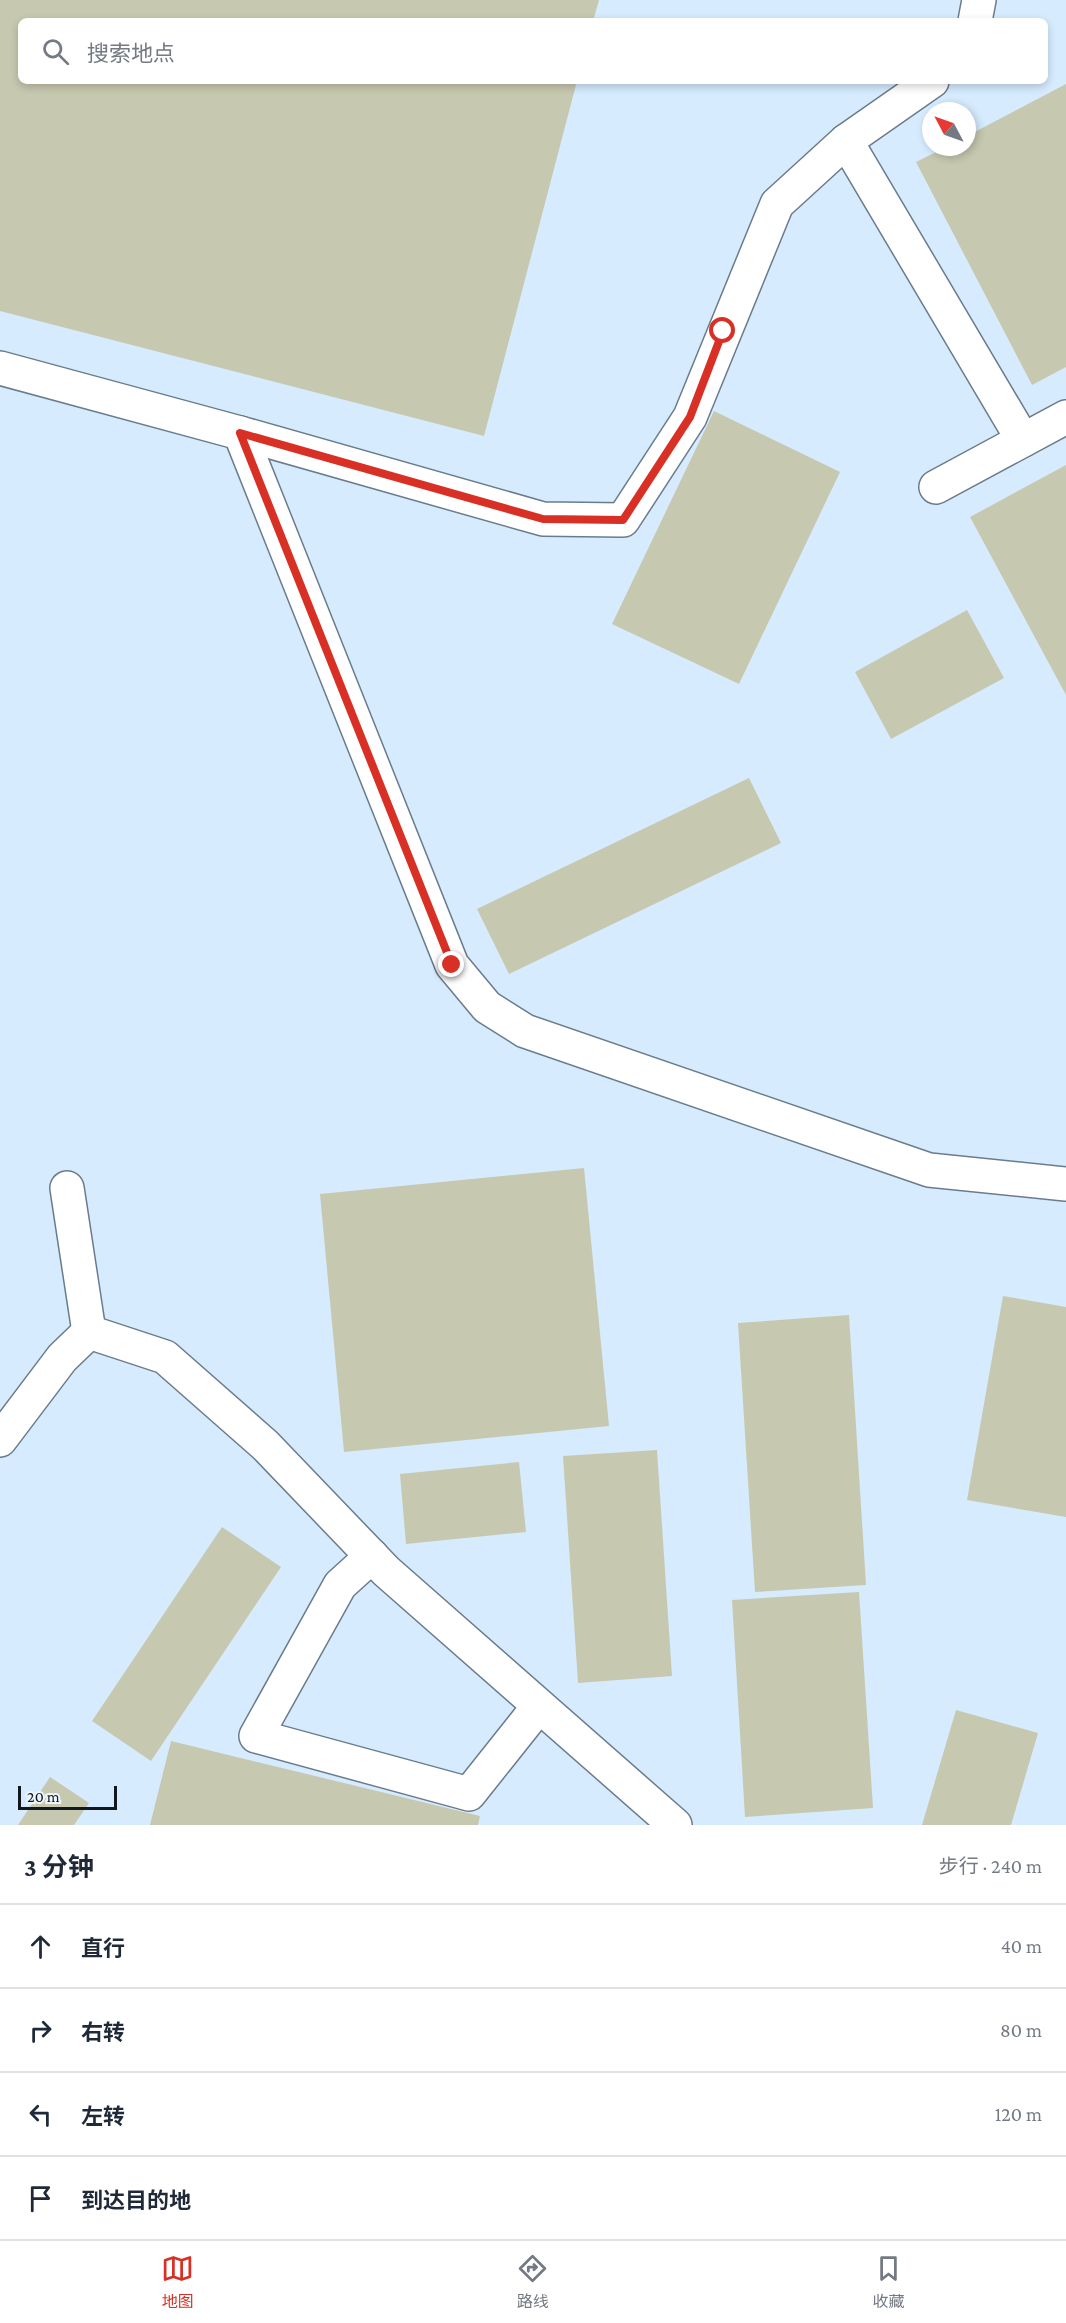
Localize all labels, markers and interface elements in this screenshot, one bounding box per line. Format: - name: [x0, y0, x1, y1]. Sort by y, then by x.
- search box: [18, 18, 1048, 84]
- icon: search: [39, 35, 72, 68]
- text: 搜索地点: [87, 41, 175, 66]
- north arrow: [922, 102, 976, 156]
- route start: [709, 317, 735, 343]
- route end: [438, 951, 464, 977]
- scale bar: [18, 1783, 117, 1810]
- text: 20 m: [27, 1788, 60, 1805]
- text: 3 分钟: [24, 1853, 94, 1882]
- text: 步行 · 240 m: [939, 1855, 1042, 1877]
- icon: ahead: [24, 1930, 57, 1963]
- text: 40 m: [1001, 1935, 1042, 1957]
- text: 直行: [81, 1936, 125, 1961]
- icon: right: [24, 2014, 57, 2047]
- text: 80 m: [1000, 2019, 1042, 2041]
- text: 右转: [81, 2020, 125, 2045]
- icon: left: [24, 2098, 57, 2131]
- text: 120 m: [995, 2103, 1042, 2125]
- text: 左转: [81, 2104, 125, 2129]
- icon: arrive: [24, 2182, 57, 2215]
- text: 到达目的地: [81, 2188, 191, 2213]
- tab: 地图: [161, 2252, 194, 2312]
- tab: 路线: [516, 2252, 549, 2312]
- tab: 收藏: [872, 2252, 905, 2312]

